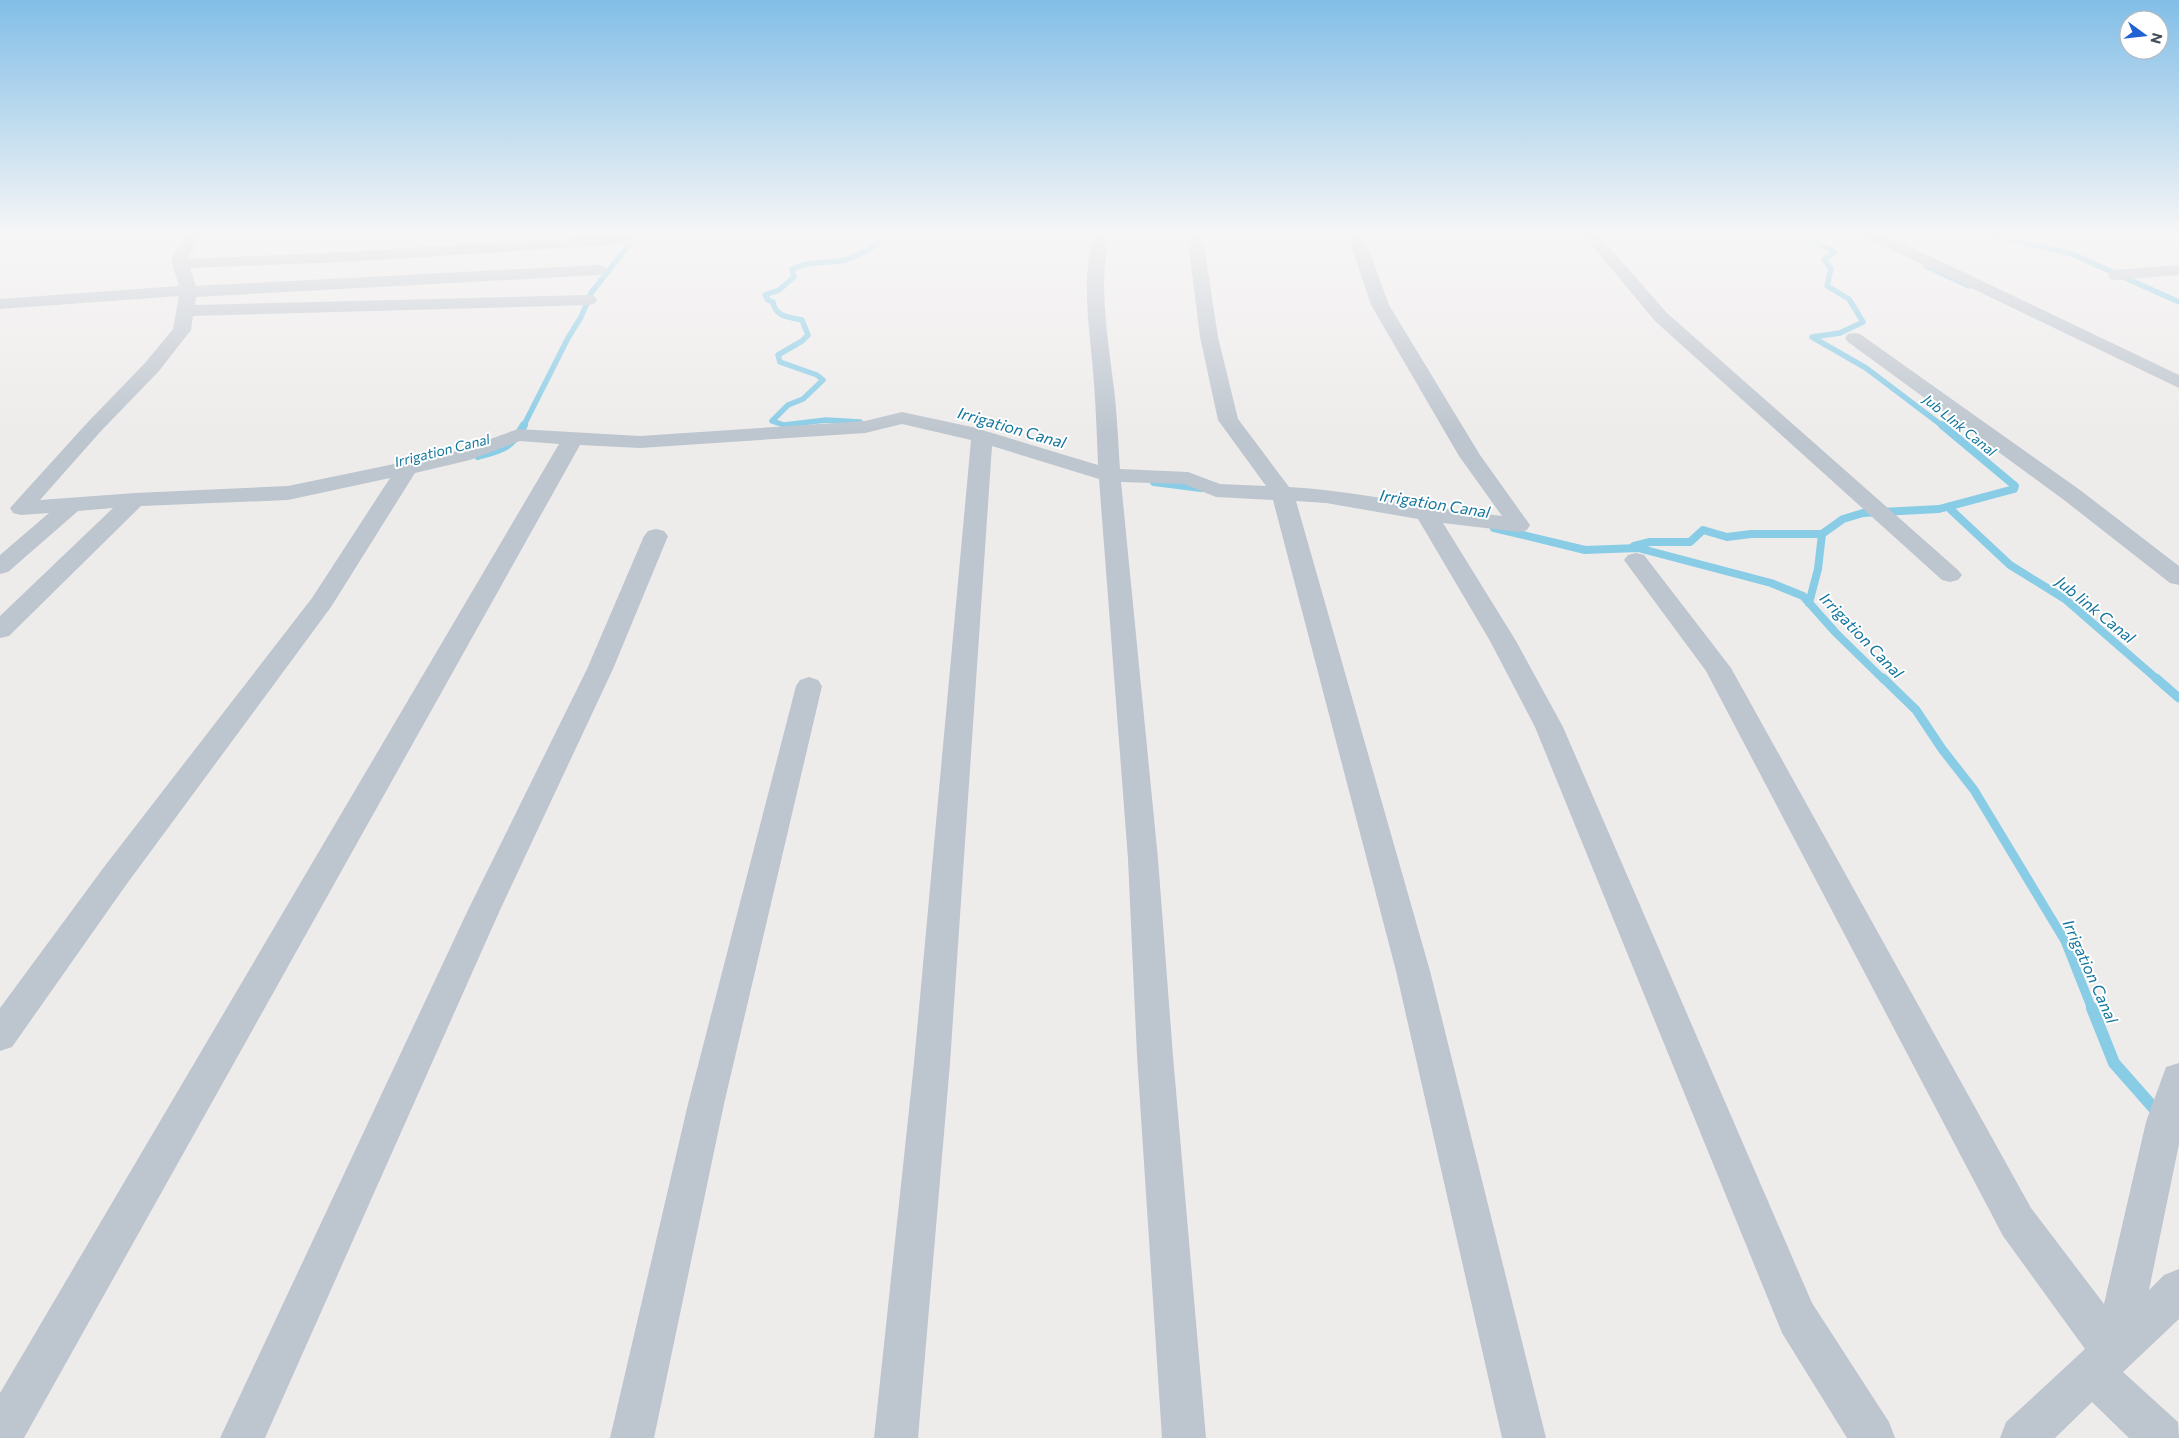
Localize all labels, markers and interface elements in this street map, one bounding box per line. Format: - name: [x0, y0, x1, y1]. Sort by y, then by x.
- north arrow: [2119, 10, 2169, 60]
- text: N: [2147, 31, 2167, 46]
- water label: Jub LInk Canal: [1919, 389, 2000, 460]
- water label: Irrigation Canal: [956, 402, 1069, 452]
- water label: Irrigation Canal: [393, 430, 492, 470]
- water label: Irrigation Canal: [1378, 485, 1493, 521]
- water label: Jub link Canal: [2051, 570, 2140, 647]
- water label: Irrigation Canal: [1816, 588, 1908, 682]
- water label: Irrigation Canal: [2060, 916, 2123, 1027]

